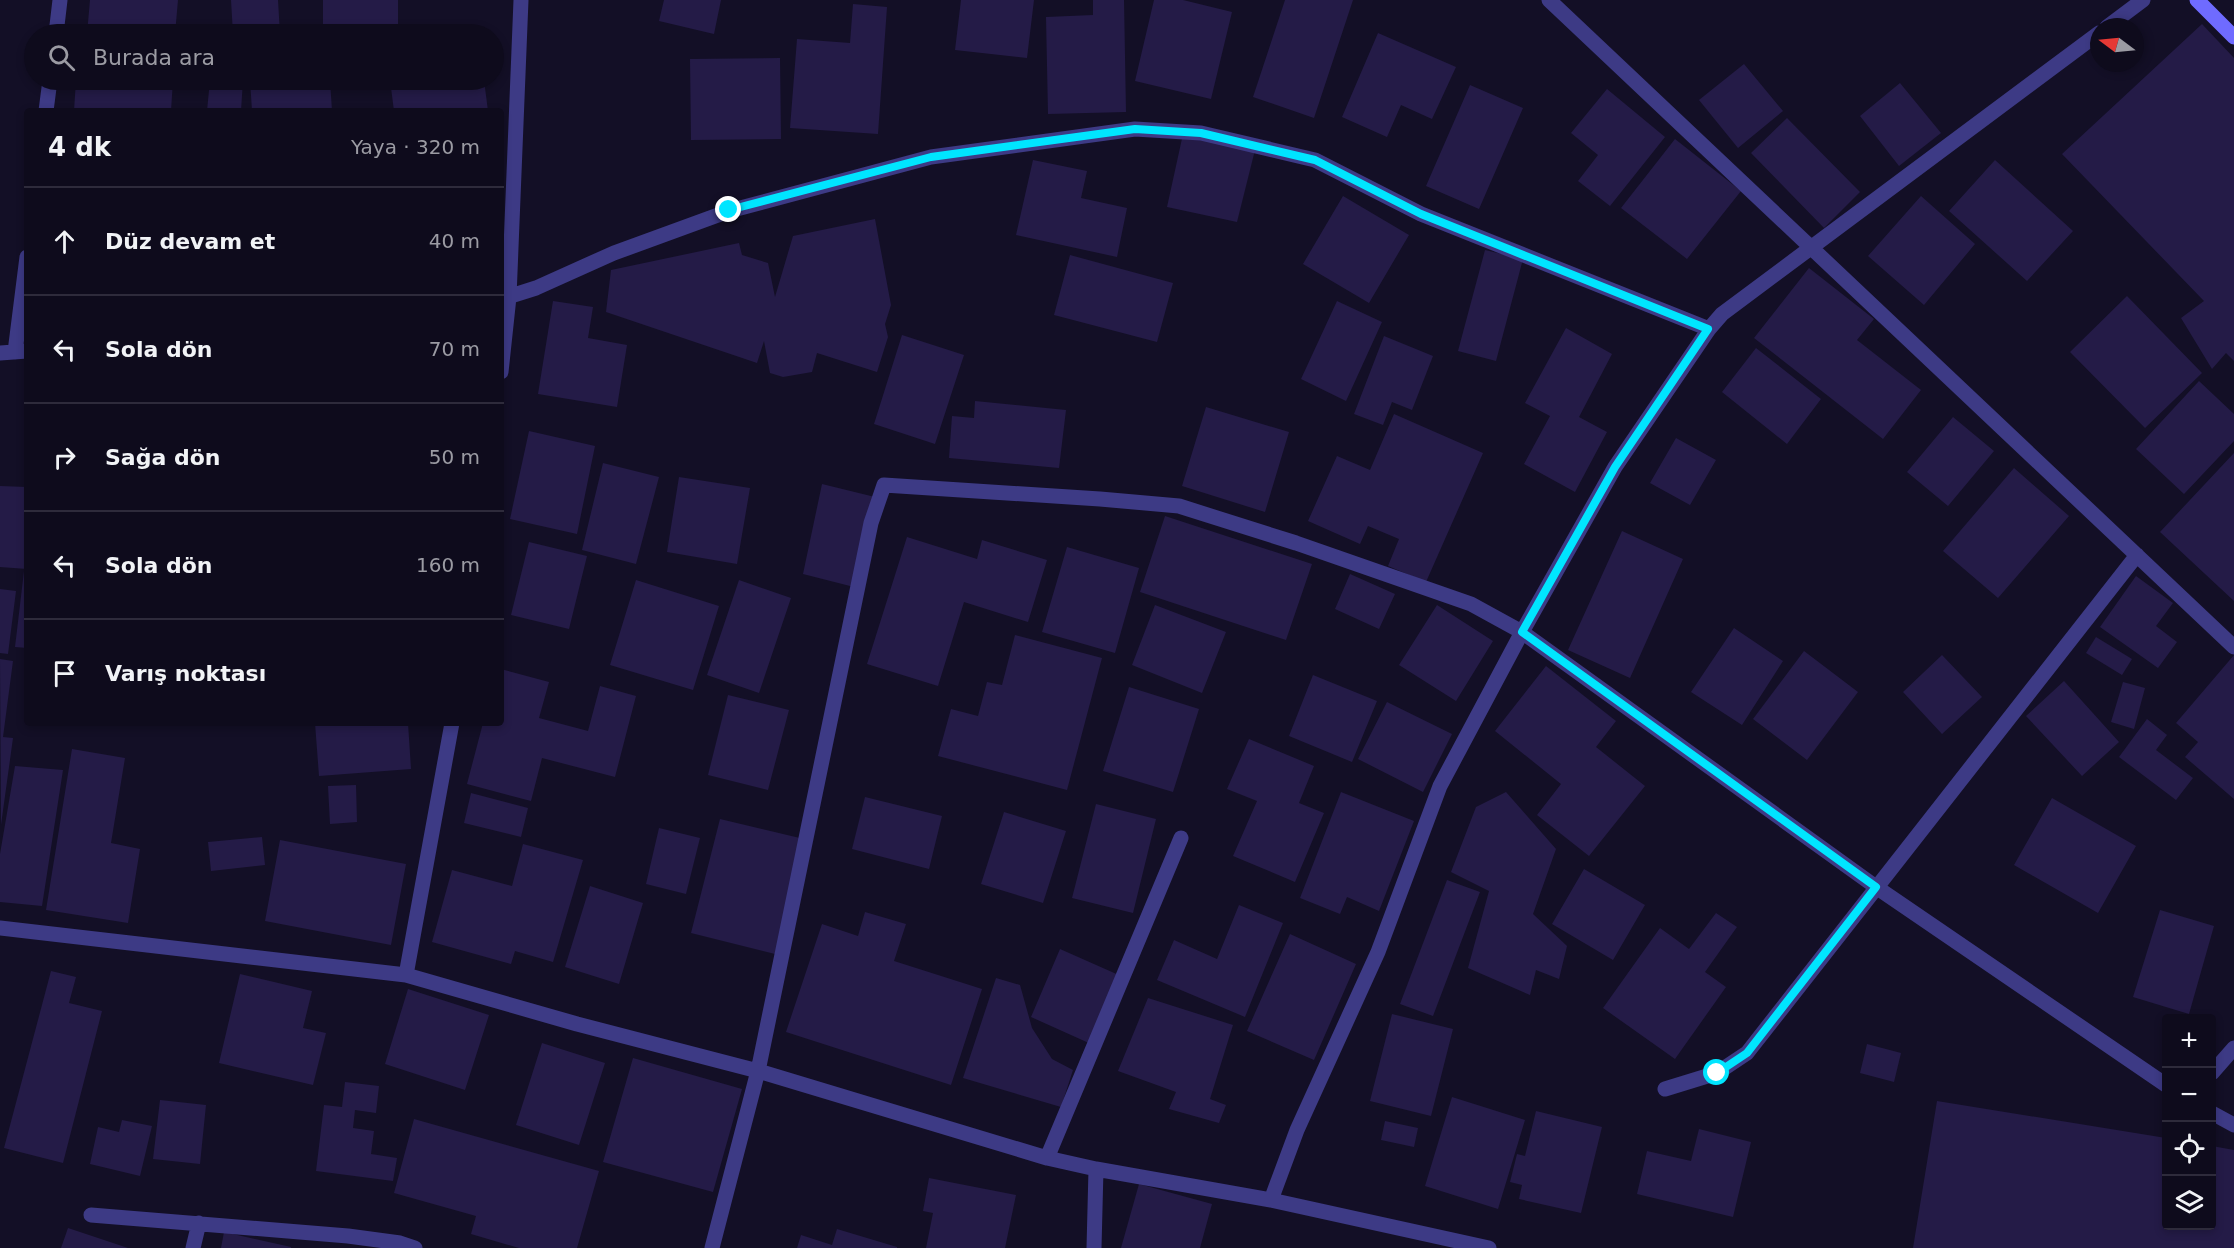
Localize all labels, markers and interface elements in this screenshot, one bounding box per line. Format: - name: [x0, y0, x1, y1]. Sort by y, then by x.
- north arrow: [2090, 18, 2144, 72]
- search box: [24, 24, 504, 90]
- icon: search: [45, 41, 78, 74]
- text: Burada ara: [93, 45, 215, 70]
- text: 4 dk: [48, 132, 111, 162]
- text: Yaya · 320 m: [351, 135, 480, 159]
- route end: [715, 196, 741, 222]
- icon: ahead: [48, 225, 81, 258]
- text: Düz devam et: [105, 229, 275, 254]
- text: 40 m: [429, 229, 480, 253]
- icon: left: [48, 333, 81, 366]
- text: Sola dön: [105, 337, 213, 362]
- text: 70 m: [429, 337, 480, 361]
- icon: right: [48, 441, 81, 474]
- text: Sağa dön: [105, 445, 220, 470]
- text: 50 m: [429, 445, 480, 469]
- icon: left: [48, 549, 81, 582]
- text: Sola dön: [105, 553, 213, 578]
- text: 160 m: [416, 553, 480, 577]
- icon: arrive: [48, 657, 81, 690]
- text: Varış noktası: [105, 661, 266, 686]
- map controls: [2162, 1014, 2216, 1230]
- button: +: [2162, 1014, 2216, 1068]
- route start: [1703, 1059, 1729, 1085]
- button: −: [2162, 1068, 2216, 1122]
- button: locate: [2162, 1122, 2216, 1176]
- button: layers: [2162, 1176, 2216, 1230]

